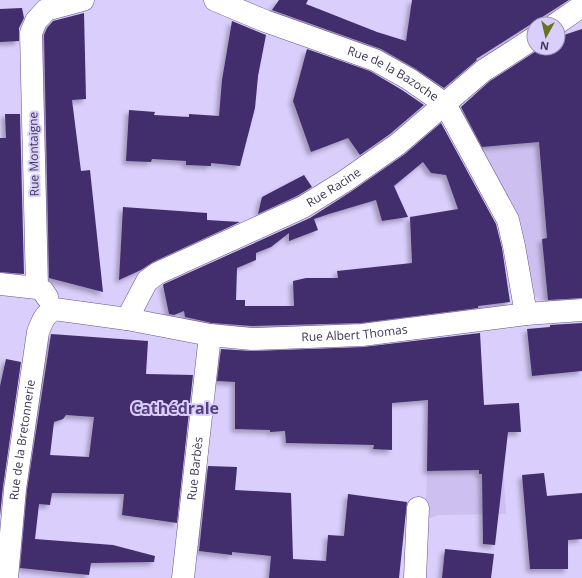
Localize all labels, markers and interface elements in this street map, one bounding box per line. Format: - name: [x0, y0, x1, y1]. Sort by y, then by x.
- north arrow: [526, 16, 566, 56]
- text: N: [539, 38, 550, 54]
- street label: Rue de la Bazoche: [345, 42, 442, 105]
- street label: Rue Montaigne: [24, 111, 43, 196]
- street label: Rue Racine: [303, 163, 364, 211]
- street label: Rue Albert Thomas: [301, 320, 409, 345]
- street label: Rue de la Bretonnerie: [5, 378, 39, 501]
- district label: Cathédrale: [131, 397, 219, 419]
- street label: Rue Barbès: [183, 436, 207, 501]

